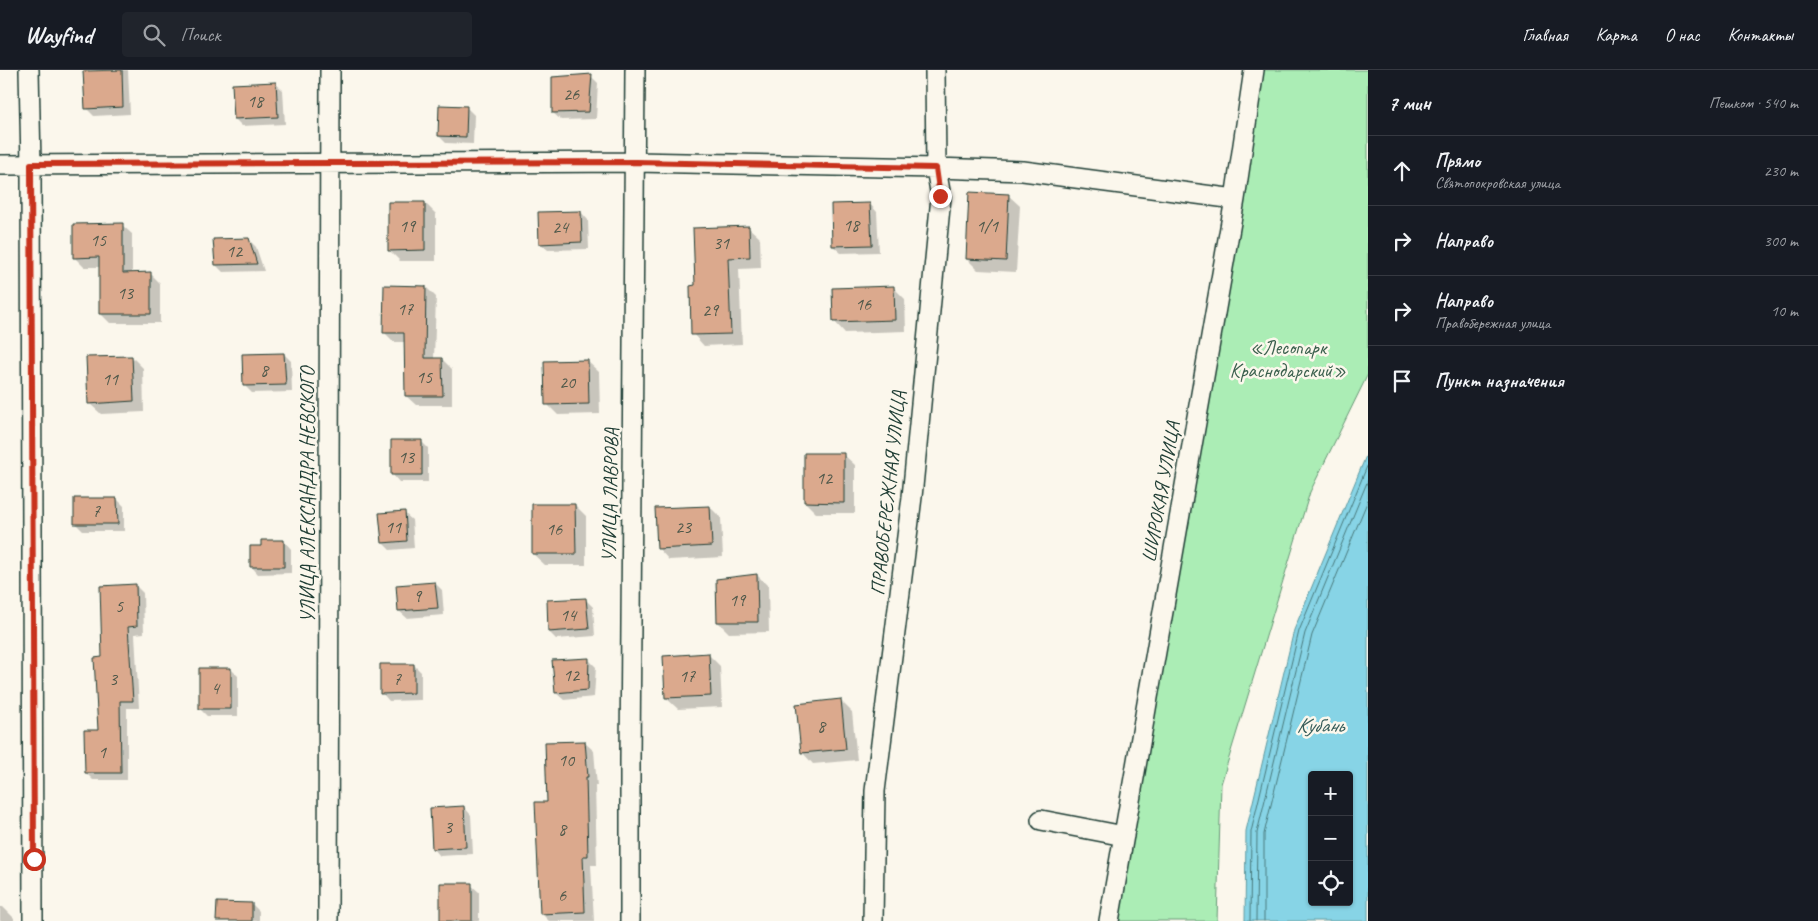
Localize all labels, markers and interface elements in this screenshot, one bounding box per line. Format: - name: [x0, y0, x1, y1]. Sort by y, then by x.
- search box: [122, 12, 472, 57]
- text: Wayfind: [25, 20, 92, 50]
- icon: search: [140, 21, 168, 49]
- text: Поиск: [180, 23, 220, 47]
- text: Главная: [1523, 24, 1568, 46]
- text: Карта: [1596, 24, 1637, 46]
- text: О нас: [1665, 24, 1700, 46]
- text: Контакты: [1728, 24, 1793, 46]
- house number: 26: [563, 83, 580, 105]
- house number: 18: [247, 90, 265, 112]
- text: 7 мин: [1388, 90, 1431, 116]
- text: Пешком · 540 m: [1709, 93, 1798, 113]
- text: Прямо: [1435, 149, 1480, 173]
- icon: ahead: [1388, 157, 1416, 185]
- text: 230 m: [1764, 161, 1798, 181]
- text: Святопокровская улица: [1435, 173, 1560, 193]
- route end: [929, 185, 952, 208]
- house number: 18: [843, 214, 861, 236]
- house number: 19: [399, 215, 417, 237]
- house number: 1/1: [976, 215, 999, 237]
- house number: 24: [552, 216, 570, 238]
- icon: right: [1388, 227, 1416, 255]
- house number: 15: [90, 229, 107, 251]
- text: Направо: [1435, 229, 1493, 253]
- text: 300 m: [1764, 231, 1798, 251]
- house number: 31: [713, 232, 730, 254]
- house number: 12: [226, 240, 244, 262]
- house number: 13: [117, 282, 135, 304]
- text: Направо: [1435, 289, 1493, 313]
- house number: 16: [855, 293, 872, 315]
- icon: right: [1388, 297, 1416, 325]
- house number: 17: [397, 298, 414, 320]
- house number: 29: [702, 299, 720, 321]
- text: 10 m: [1771, 301, 1798, 321]
- text: Правобережная улица: [1435, 313, 1550, 333]
- park label: «Лесопарк Краснодарский»: [1230, 335, 1346, 383]
- house number: 8: [260, 359, 270, 381]
- street label: УЛИЦА АЛЕКСАНДРА НЕВСКОГО: [295, 365, 320, 623]
- house number: 15: [416, 366, 433, 388]
- icon: arrive: [1388, 367, 1416, 395]
- house number: 11: [102, 368, 119, 390]
- text: Пункт назначения: [1435, 369, 1564, 393]
- house number: 20: [559, 371, 577, 393]
- street label: ПРАВОБЕРЕЖНАЯ УЛИЦА: [865, 389, 911, 597]
- street label: ШИРОКАЯ УЛИЦА: [1136, 419, 1186, 564]
- street label: УЛИЦА ЛАВРОВА: [596, 427, 624, 562]
- house number: 13: [398, 446, 416, 468]
- house number: 12: [816, 467, 834, 489]
- house number: 7: [92, 500, 101, 522]
- house number: 11: [385, 516, 402, 538]
- house number: 23: [675, 516, 693, 538]
- house number: 16: [546, 518, 563, 540]
- house number: 9: [413, 585, 423, 607]
- house number: 19: [729, 589, 747, 611]
- house number: 5: [115, 595, 124, 617]
- house number: 14: [560, 604, 578, 626]
- house number: 12: [563, 664, 581, 686]
- house number: 17: [679, 665, 696, 687]
- house number: 3: [109, 668, 119, 690]
- house number: 7: [393, 668, 402, 690]
- house number: 4: [211, 677, 221, 699]
- water label: Кубань: [1297, 712, 1346, 738]
- house number: 8: [817, 715, 827, 737]
- house number: 1: [98, 741, 107, 763]
- house number: 10: [558, 749, 576, 771]
- map controls: [1308, 771, 1353, 906]
- button: +: [1308, 771, 1353, 816]
- house number: 3: [444, 816, 454, 838]
- button: −: [1308, 816, 1353, 861]
- house number: 8: [558, 818, 568, 840]
- route start: [23, 848, 46, 871]
- button: locate: [1308, 861, 1353, 906]
- house number: 6: [558, 884, 567, 906]

